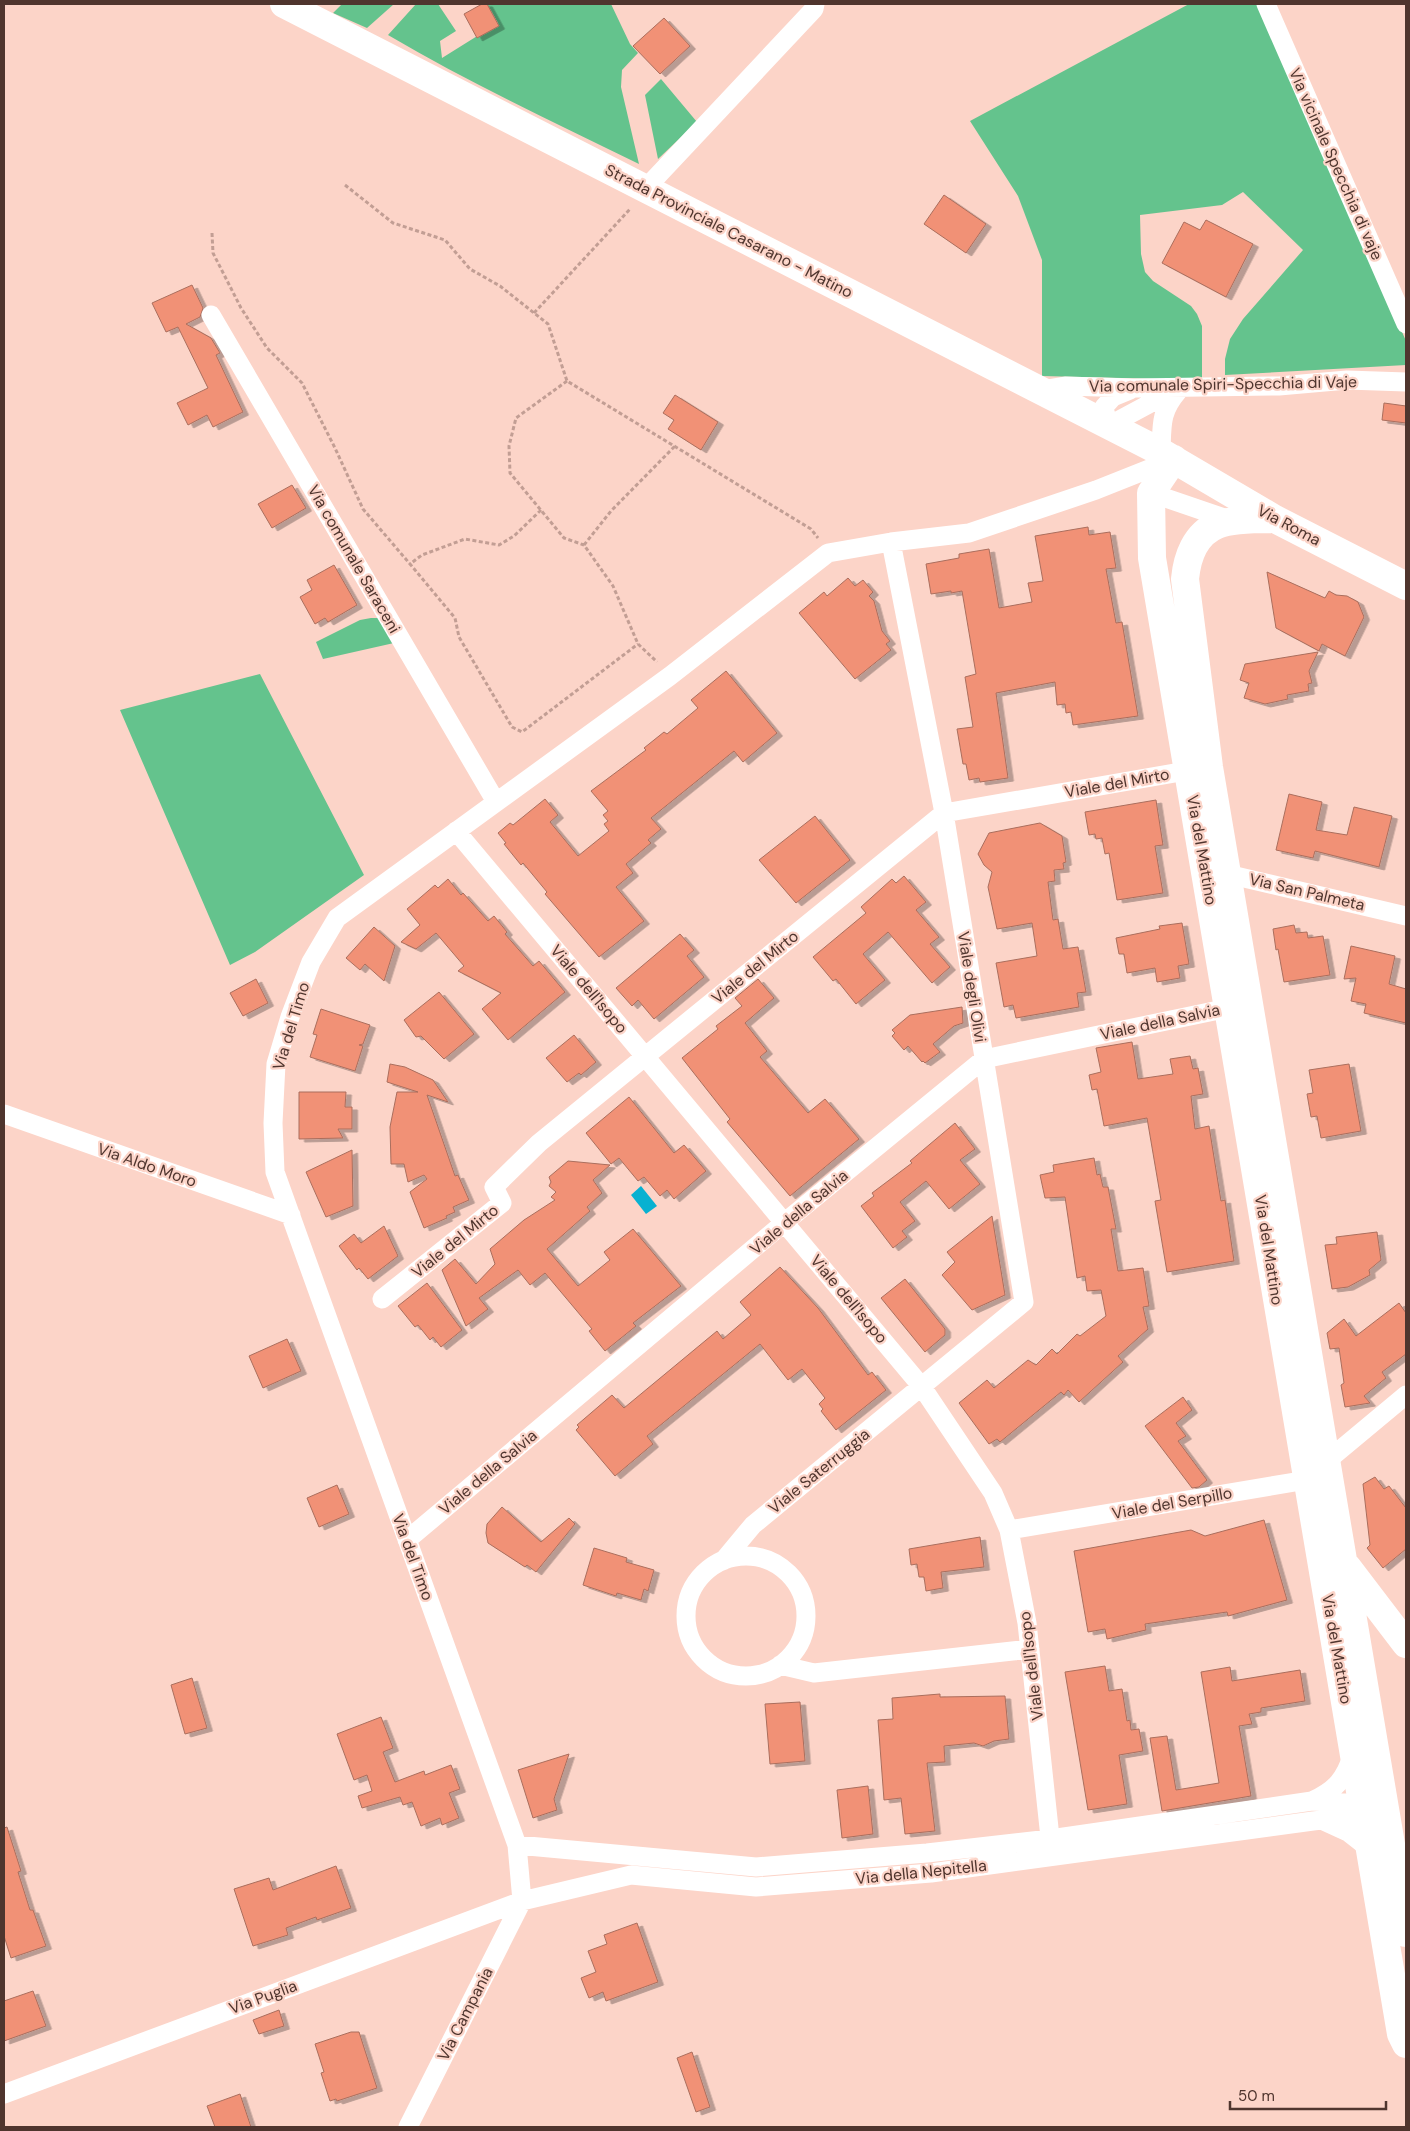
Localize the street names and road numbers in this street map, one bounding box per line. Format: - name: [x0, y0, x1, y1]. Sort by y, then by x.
- street label: Via vicinale Specchia di vaje: [1284, 65, 1388, 263]
- street label: Strada Provinciale Casarano - Matino: [602, 159, 856, 303]
- street label: Via comunale Spiri-Specchia di Vaje: [1089, 371, 1357, 397]
- street label: Via comunale Saraceni: [303, 481, 405, 637]
- street label: Via Roma: [1254, 500, 1324, 550]
- street label: Viale del Mirto: [1063, 763, 1171, 803]
- street label: Via del Mattino: [1182, 793, 1222, 907]
- street label: Via San Palmeta: [1247, 868, 1367, 916]
- street label: Viale del Mirto: [707, 926, 803, 1008]
- street label: Viale degli Olivi: [953, 930, 991, 1044]
- street label: Viale dell'Isopo: [546, 940, 632, 1038]
- street label: Via del Timo: [268, 979, 314, 1073]
- street label: Viale della Salvia: [1098, 999, 1222, 1045]
- street label: Via Aldo Moro: [95, 1138, 199, 1192]
- street label: Viale della Salvia: [746, 1165, 852, 1259]
- street label: Via del Mattino: [1250, 1193, 1288, 1307]
- street label: Viale del Mirto: [407, 1200, 503, 1282]
- street label: Viale dell'Isopo: [806, 1250, 892, 1348]
- street label: Viale Saterruggia: [764, 1424, 874, 1518]
- street label: Viale della Salvia: [435, 1425, 541, 1519]
- street label: Viale del Serpillo: [1110, 1482, 1234, 1524]
- street label: Via del Timo: [388, 1511, 438, 1603]
- street label: Via del Mattino: [1317, 1592, 1357, 1706]
- street label: Viale dell'Isopo: [1014, 1610, 1048, 1722]
- street label: Via della Nepitella: [854, 1855, 988, 1889]
- street label: Via Campania: [432, 1964, 498, 2064]
- street label: Via Puglia: [226, 1975, 300, 2019]

